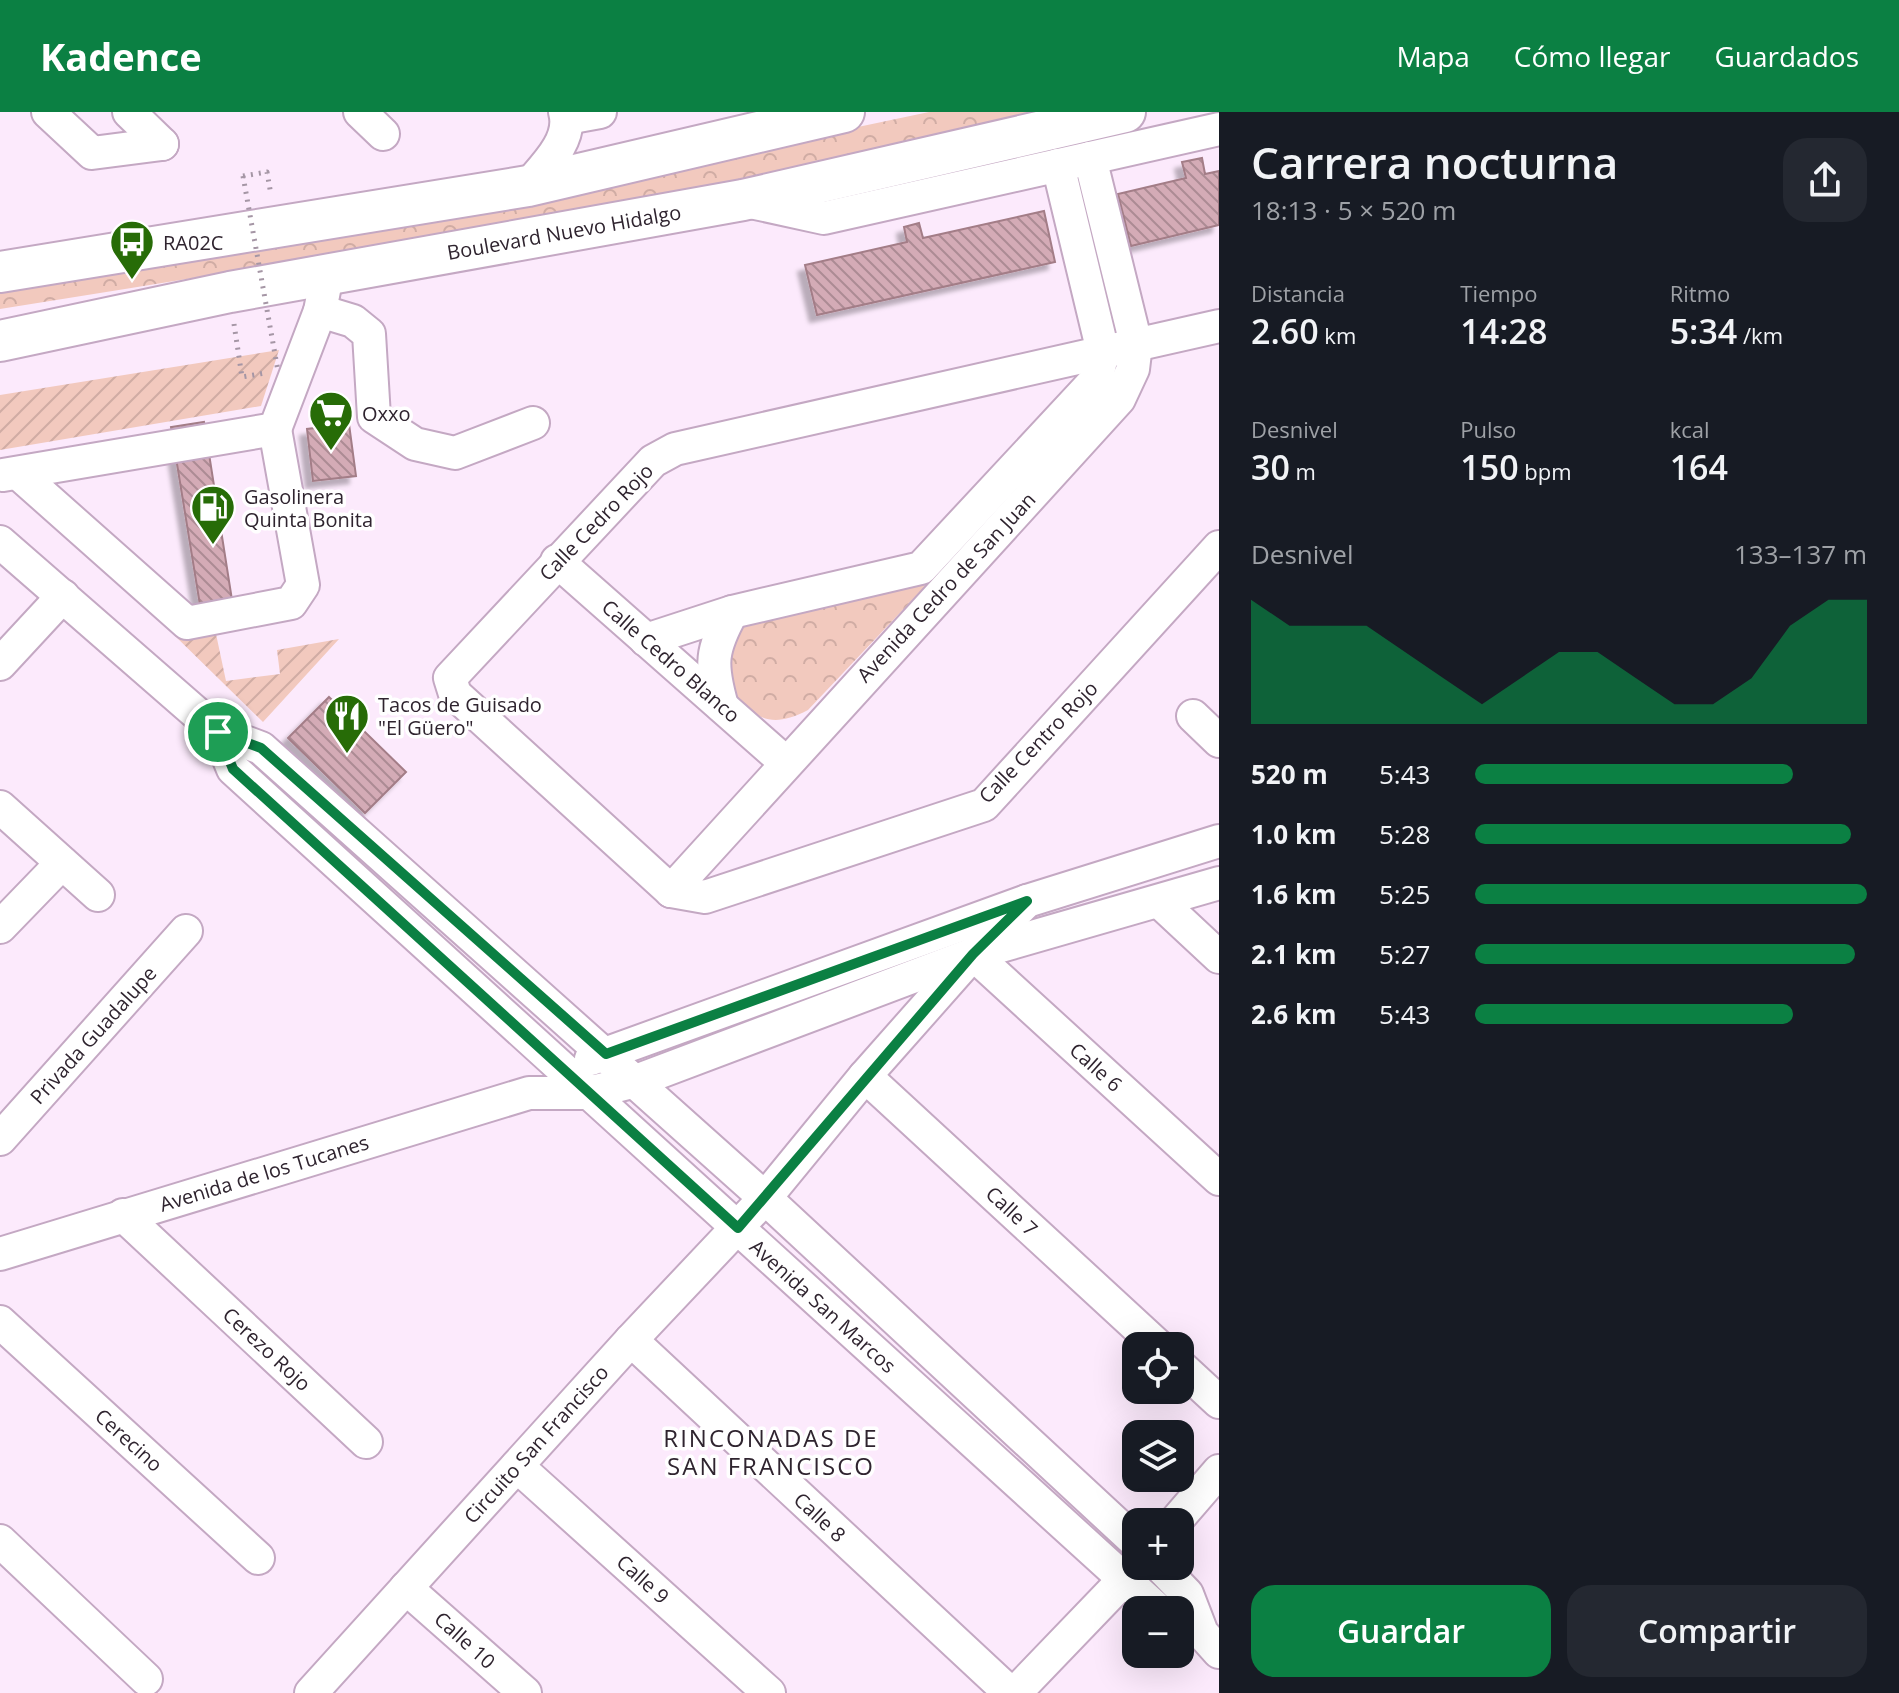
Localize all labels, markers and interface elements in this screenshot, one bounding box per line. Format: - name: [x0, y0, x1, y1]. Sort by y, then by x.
- text: Kadence: [40, 30, 202, 82]
- text: Mapa: [1396, 37, 1470, 75]
- text: Cómo llegar: [1514, 37, 1670, 75]
- text: Guardados: [1714, 37, 1859, 75]
- text: Carrera nocturna: [1251, 132, 1618, 192]
- button: share: [1783, 138, 1867, 222]
- text: 18:13 · 5 × 520 m: [1251, 192, 1456, 228]
- street label: Boulevard Nuevo Hidalgo: [445, 198, 683, 266]
- bus stop icon: RA02C: [108, 218, 156, 281]
- place label: RA02C: [163, 229, 223, 256]
- text: Distancia: [1251, 278, 1345, 308]
- text: Tiempo: [1460, 278, 1537, 308]
- text: Ritmo: [1670, 278, 1730, 308]
- text: 2.60: [1251, 308, 1319, 354]
- text: 14:28: [1460, 308, 1547, 354]
- text: 5:34: [1670, 308, 1737, 354]
- text: km: [1319, 320, 1356, 350]
- text: /km: [1737, 320, 1783, 350]
- supermarket icon: Oxxo: [307, 389, 355, 452]
- place label: Oxxo: [362, 400, 411, 427]
- text: Desnivel: [1251, 414, 1338, 444]
- text: Pulso: [1460, 414, 1516, 444]
- text: kcal: [1670, 414, 1710, 444]
- text: 30: [1251, 444, 1290, 490]
- text: 150: [1460, 444, 1519, 490]
- text: 164: [1670, 444, 1728, 490]
- text: m: [1290, 456, 1316, 486]
- text: bpm: [1519, 456, 1572, 486]
- street label: Calle Cedro Rojo: [533, 458, 659, 586]
- fuel station icon: Gasolinera Quinta Bonita: [189, 483, 237, 546]
- place label: Gasolinera Quinta Bonita: [244, 483, 373, 533]
- street label: Avenida Cedro de San Juan: [851, 486, 1041, 688]
- text: Desnivel: [1251, 536, 1354, 572]
- text: 133–137 m: [1734, 536, 1867, 572]
- street label: Calle Cedro Blanco: [596, 594, 746, 728]
- street label: Calle Centro Rojo: [973, 675, 1103, 809]
- place label: Tacos de Guisado "El Güero": [378, 691, 542, 741]
- restaurant icon: Tacos de Guisado "El Güero": [323, 692, 371, 755]
- pin: [184, 698, 252, 766]
- icon: arrive: [196, 710, 240, 754]
- text: 520 m: [1251, 756, 1328, 792]
- text: 5:43: [1379, 756, 1430, 792]
- text: 1.0 km: [1251, 816, 1337, 852]
- text: 5:28: [1379, 816, 1430, 852]
- text: 1.6 km: [1251, 876, 1337, 912]
- text: 5:25: [1379, 876, 1430, 912]
- text: 2.1 km: [1251, 936, 1337, 972]
- text: 5:27: [1379, 936, 1430, 972]
- street label: Privada Guadalupe: [24, 960, 162, 1110]
- text: 2.6 km: [1251, 996, 1337, 1032]
- text: 5:43: [1379, 996, 1430, 1032]
- street label: Calle 6: [1064, 1036, 1128, 1098]
- street label: Avenida de los Tucanes: [156, 1128, 372, 1218]
- street label: Calle 7: [980, 1180, 1044, 1242]
- street label: Avenida San Marcos: [744, 1233, 902, 1379]
- street label: Cerezo Rojo: [217, 1301, 317, 1397]
- map controls: [1122, 1332, 1194, 1668]
- button: locate: [1122, 1332, 1194, 1404]
- street label: Circuito San Francisco: [458, 1359, 614, 1529]
- street label: Cerecino: [89, 1402, 169, 1478]
- button: layers: [1122, 1420, 1194, 1492]
- district label: RINCONADAS DE SAN FRANCISCO: [663, 1421, 879, 1482]
- street label: Calle 8: [788, 1486, 852, 1548]
- button: +: [1122, 1508, 1194, 1580]
- street label: Calle 9: [611, 1548, 675, 1610]
- button: Guardar: [1251, 1585, 1551, 1677]
- button: Compartir: [1567, 1585, 1867, 1677]
- button: −: [1122, 1596, 1194, 1668]
- street label: Calle 10: [429, 1606, 501, 1674]

